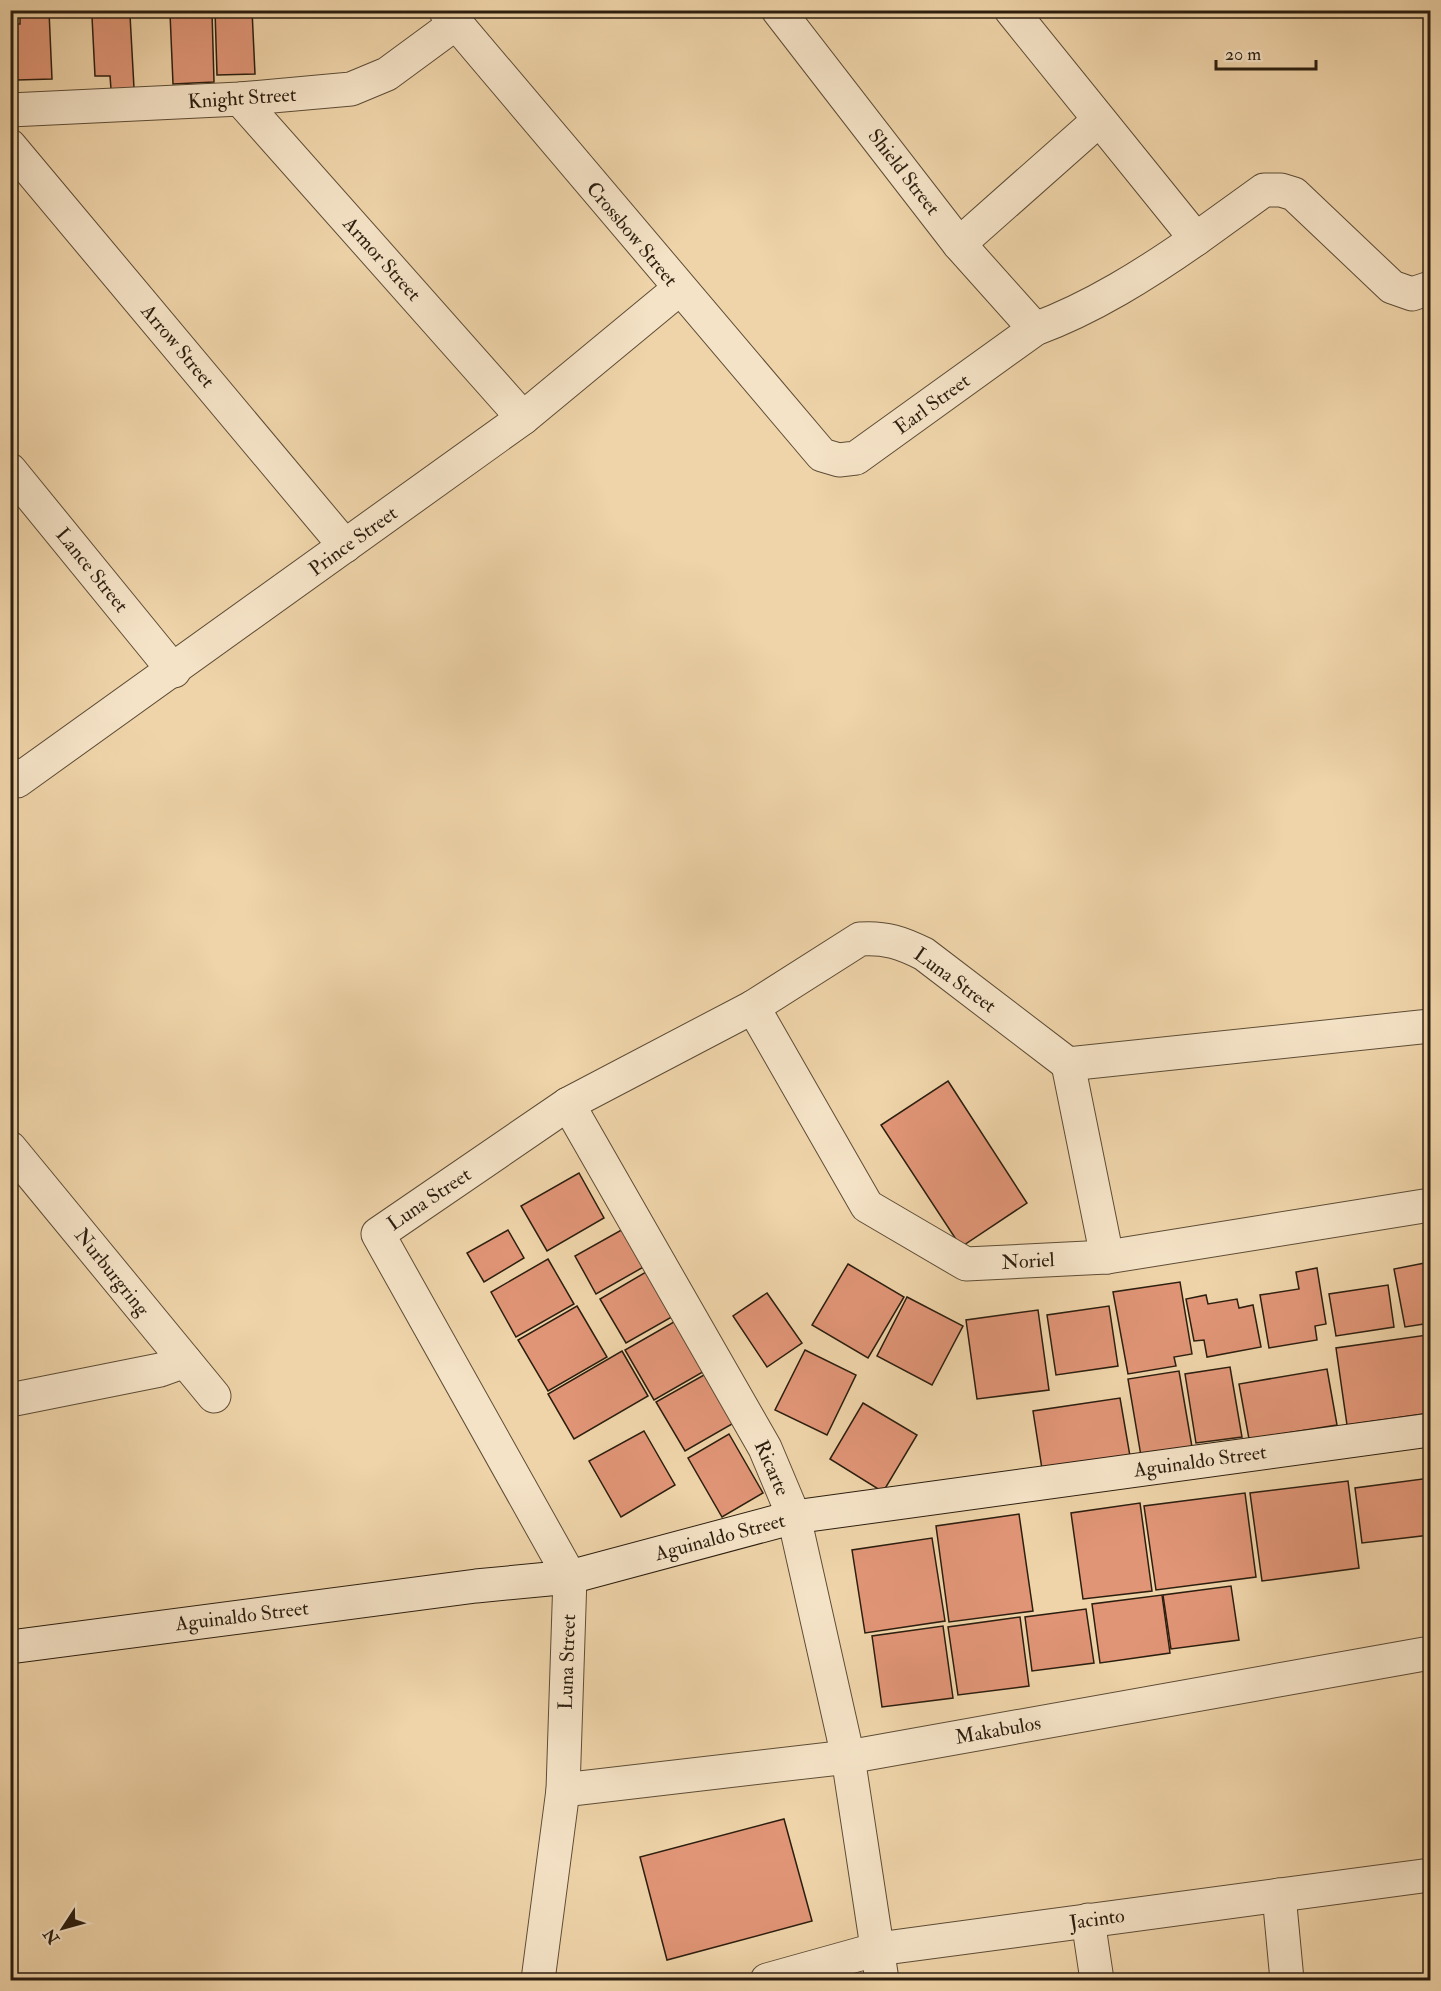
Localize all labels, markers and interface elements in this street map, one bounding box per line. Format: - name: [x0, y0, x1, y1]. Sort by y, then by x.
- scale bar: [1216, 33, 1316, 71]
- text: 20 m: [1225, 43, 1261, 66]
- street label: Knight Street: [187, 82, 298, 114]
- street label: Shield Street: [863, 124, 946, 220]
- street label: Crossbow Street: [581, 176, 683, 292]
- street label: Armor Street: [337, 211, 427, 307]
- street label: Arrow Street: [135, 298, 221, 393]
- street label: Earl Street: [889, 368, 975, 440]
- street label: Prince Street: [304, 500, 403, 581]
- street label: Lance Street: [50, 523, 134, 618]
- street label: Luna Street: [909, 942, 1002, 1019]
- street label: Luna Street: [382, 1162, 476, 1236]
- street label: Nurburgring: [69, 1223, 156, 1322]
- street label: Noriel: [1001, 1247, 1055, 1275]
- street label: Ricarte: [749, 1436, 795, 1500]
- street label: Aguinaldo Street: [1131, 1439, 1269, 1483]
- street label: Aguinaldo Street: [651, 1507, 788, 1567]
- street label: Aguinaldo Street: [173, 1595, 310, 1637]
- street label: Luna Street: [553, 1613, 581, 1710]
- street label: Makabulos: [953, 1710, 1043, 1750]
- north arrow: [33, 1898, 93, 1958]
- street label: Jacinto: [1067, 1903, 1126, 1935]
- text: N: [39, 1924, 65, 1949]

